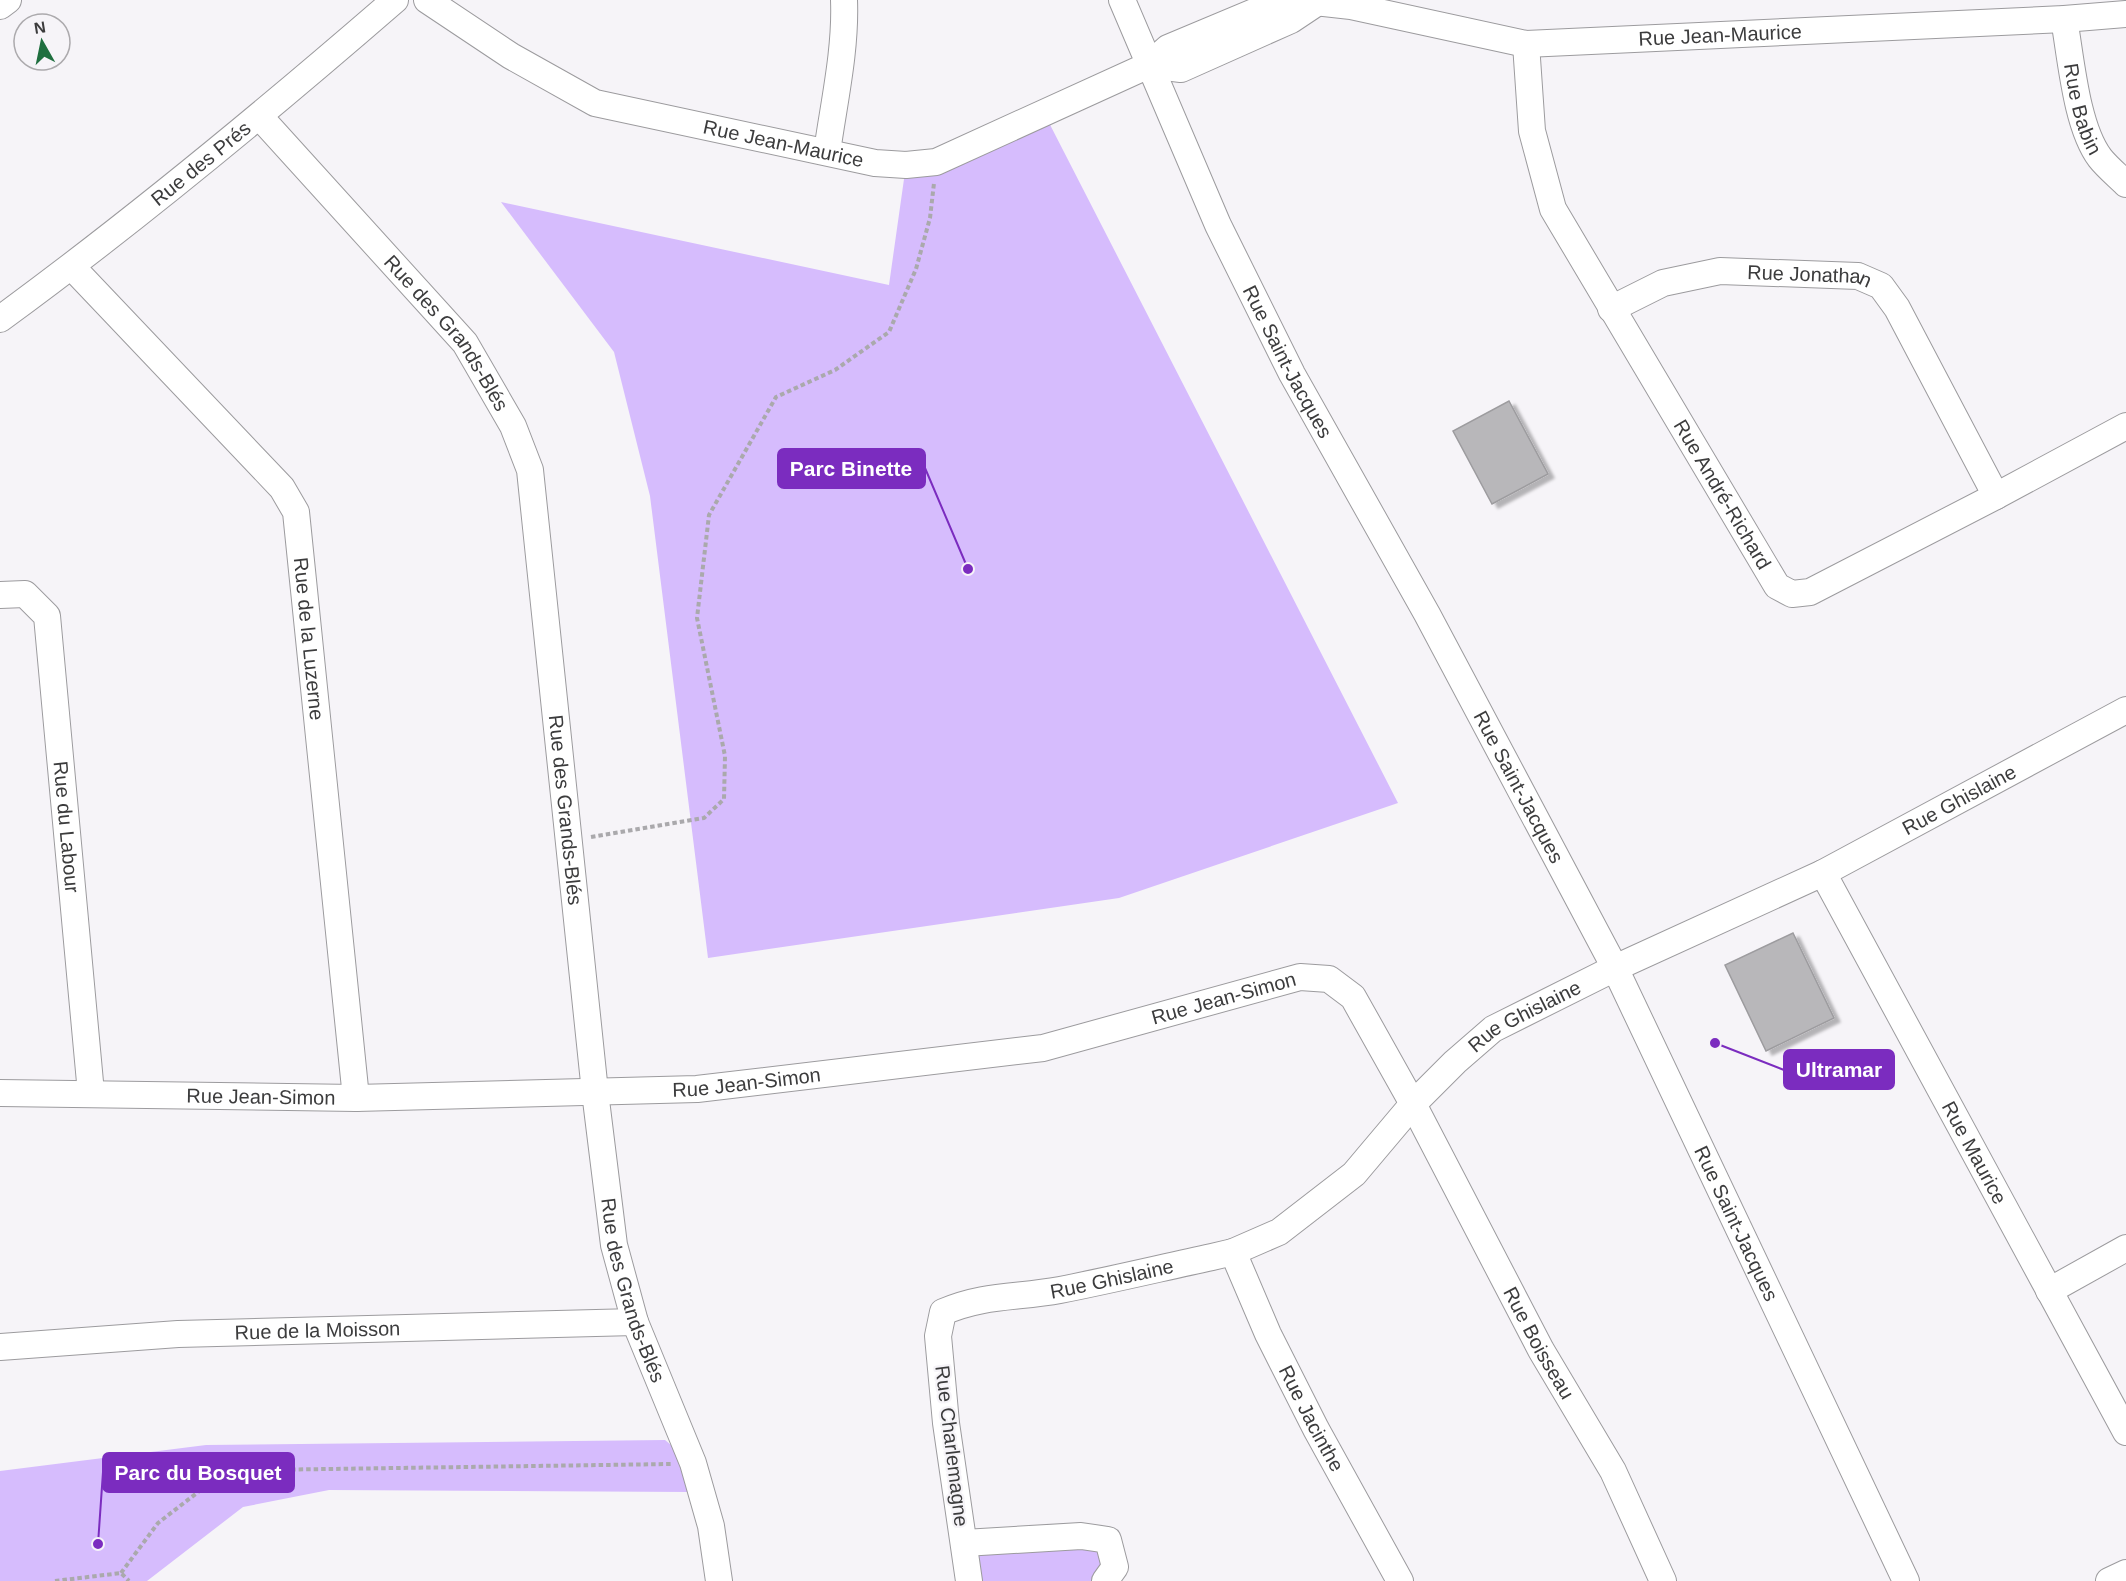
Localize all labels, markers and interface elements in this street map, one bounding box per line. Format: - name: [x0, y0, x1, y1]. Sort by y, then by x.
- north arrow: [12, 12, 72, 72]
- text: N: [33, 18, 47, 37]
- street label: Rue Jean-Maurice: [1638, 20, 1802, 50]
- street label: Rue Babin: [2060, 62, 2106, 158]
- street label: Rue Jean-Maurice: [701, 116, 866, 171]
- street label: Rue des Prés: [147, 117, 255, 210]
- street label: Rue des Grands-Blés: [380, 251, 513, 415]
- street label: Rue Jonathan: [1747, 261, 1875, 292]
- street label: Rue Saint-Jacques: [1239, 282, 1337, 442]
- street label: Rue André-Richard: [1670, 416, 1776, 573]
- callout: Parc Binette: [778, 449, 925, 488]
- text: Parc Binette: [790, 457, 912, 480]
- street label: Rue de la Luzerne: [290, 556, 328, 721]
- street label: Rue Saint-Jacques: [1469, 707, 1568, 867]
- street label: Rue des Grands-Blés: [545, 714, 586, 906]
- street label: Rue du Labour: [49, 760, 84, 894]
- street label: Rue Ghislaine: [1899, 760, 2020, 839]
- street label: Rue Jean-Simon: [1149, 968, 1298, 1029]
- street label: Rue Ghislaine: [1464, 976, 1584, 1057]
- callout: Ultramar: [1784, 1050, 1894, 1089]
- text: Ultramar: [1796, 1058, 1882, 1081]
- street label: Rue Jean-Simon: [672, 1063, 822, 1101]
- street label: Rue Jean-Simon: [186, 1085, 336, 1109]
- street label: Rue Maurice: [1938, 1097, 2011, 1208]
- street label: Rue Saint-Jacques: [1690, 1142, 1782, 1305]
- street label: Rue des Grands-Blés: [597, 1197, 670, 1385]
- street label: Rue Ghislaine: [1048, 1255, 1176, 1303]
- street label: Rue Boisseau: [1499, 1283, 1579, 1403]
- street label: Rue de la Moisson: [234, 1317, 401, 1344]
- street label: Rue Jacinthe: [1275, 1362, 1348, 1475]
- street label: Rue Charlemagne: [931, 1364, 973, 1528]
- callout: Parc du Bosquet: [103, 1453, 294, 1492]
- text: Parc du Bosquet: [115, 1461, 281, 1484]

